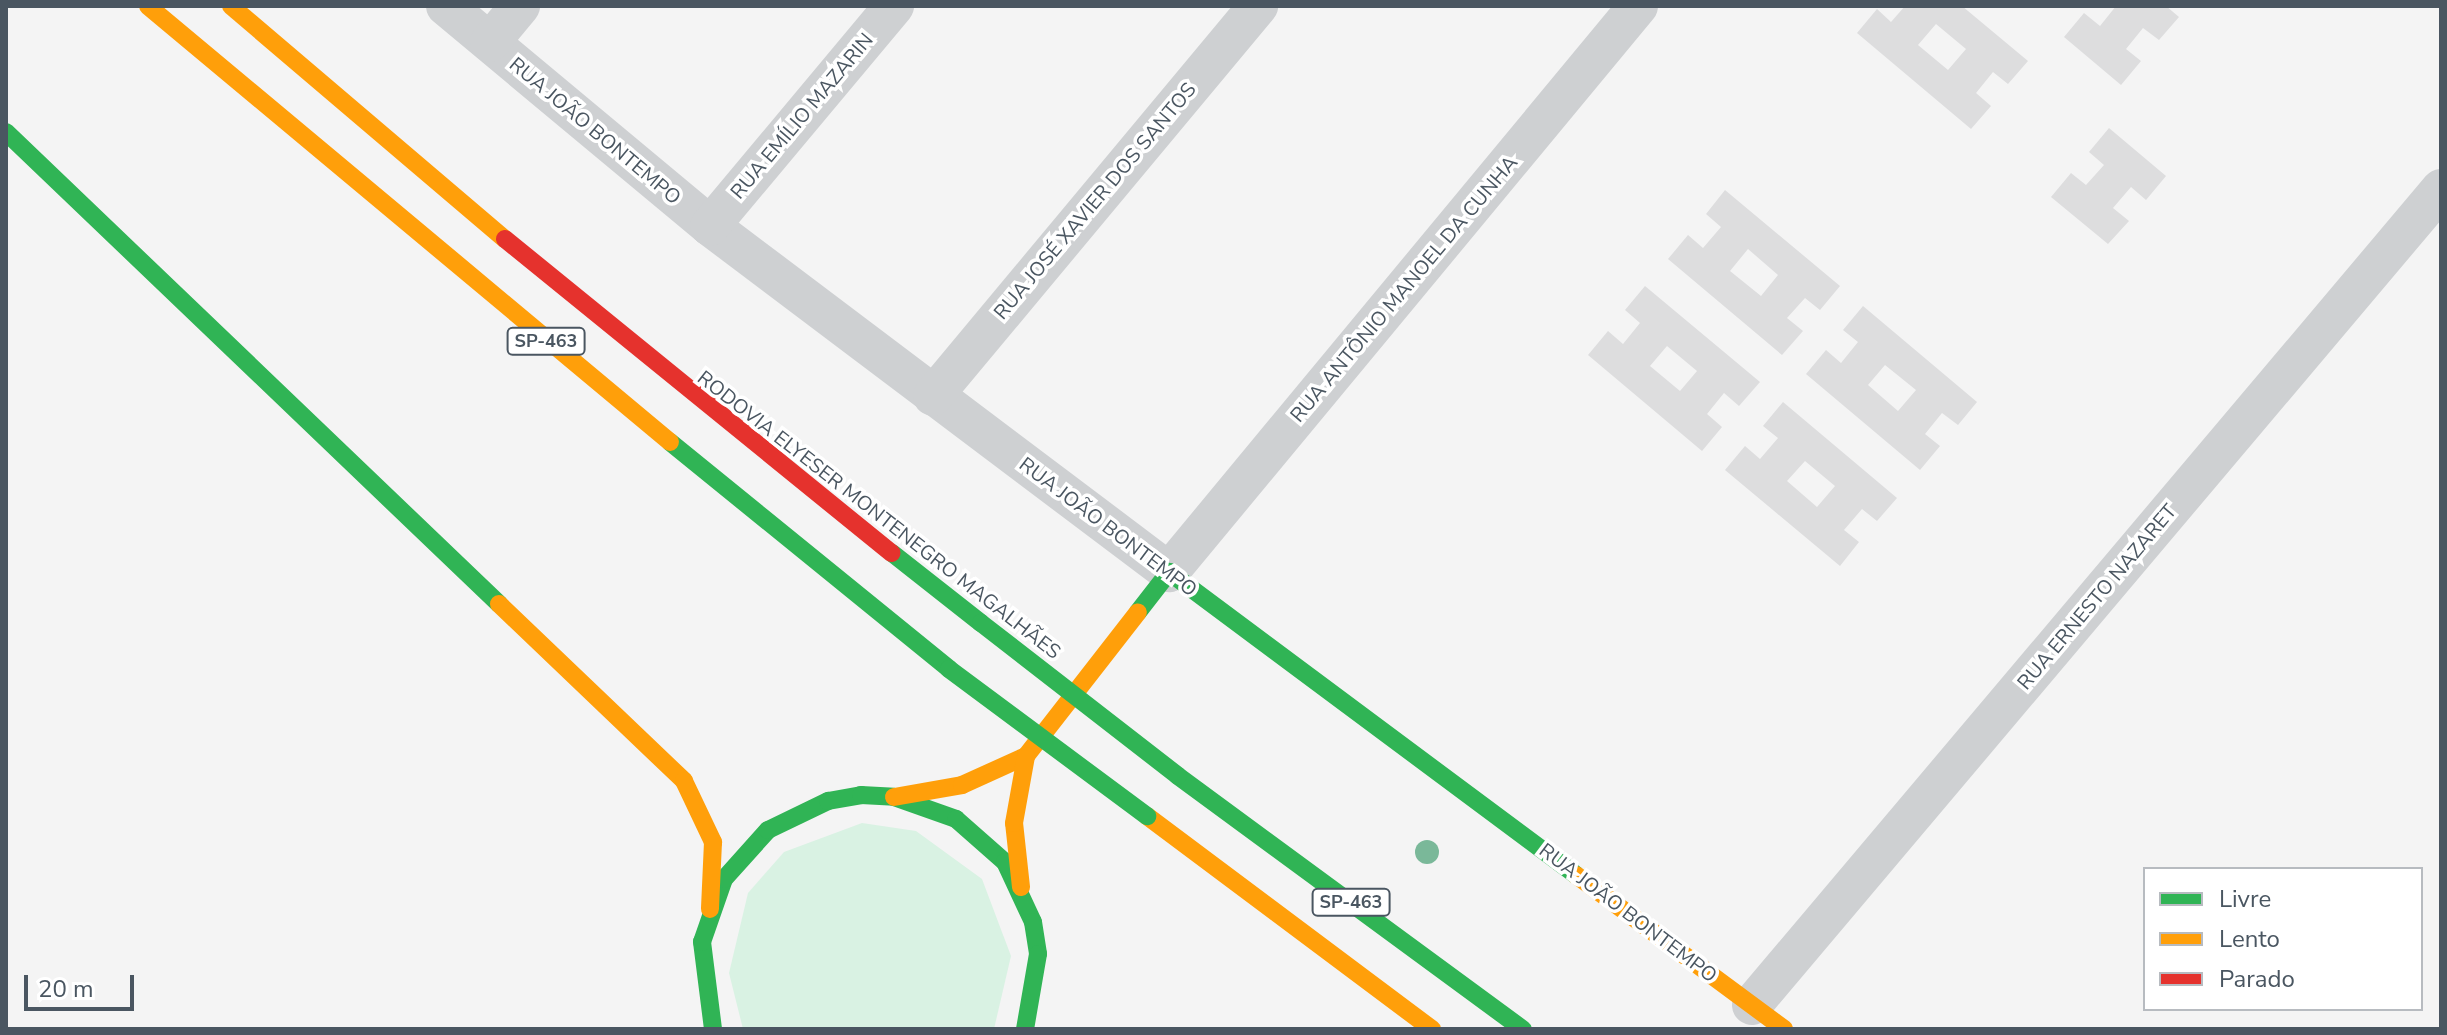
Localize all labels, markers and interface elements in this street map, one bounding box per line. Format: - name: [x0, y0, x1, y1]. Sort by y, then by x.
- street label: RUA EMÍLIO MAZARIN: [726, 28, 878, 204]
- street label: RUA JOÃO BONTEMPO: [504, 52, 686, 210]
- street label: RUA JOSÉ XAVIER DOS SANTOS: [989, 78, 1201, 324]
- street label: RUA ANTÔNIO MANOEL DA CUNHA: [1285, 151, 1523, 427]
- road number: SP-463: [506, 327, 586, 355]
- street label: RODOVIA ELYESER MONTENEGRO MAGALHÃES: [693, 366, 1065, 664]
- street label: RUA JOÃO BONTEMPO: [1014, 452, 1202, 602]
- street label: RUA ERNESTO NAZARET: [2012, 499, 2182, 695]
- street label: RUA JOÃO BONTEMPO: [1534, 838, 1722, 988]
- legend: [2143, 867, 2423, 1011]
- text: Livre: [2219, 883, 2271, 915]
- road number: SP-463: [1311, 888, 1391, 916]
- text: Lento: [2219, 923, 2280, 955]
- scale bar: [28, 959, 138, 1009]
- text: Parado: [2219, 963, 2295, 995]
- text: 20 m: [38, 973, 94, 1005]

